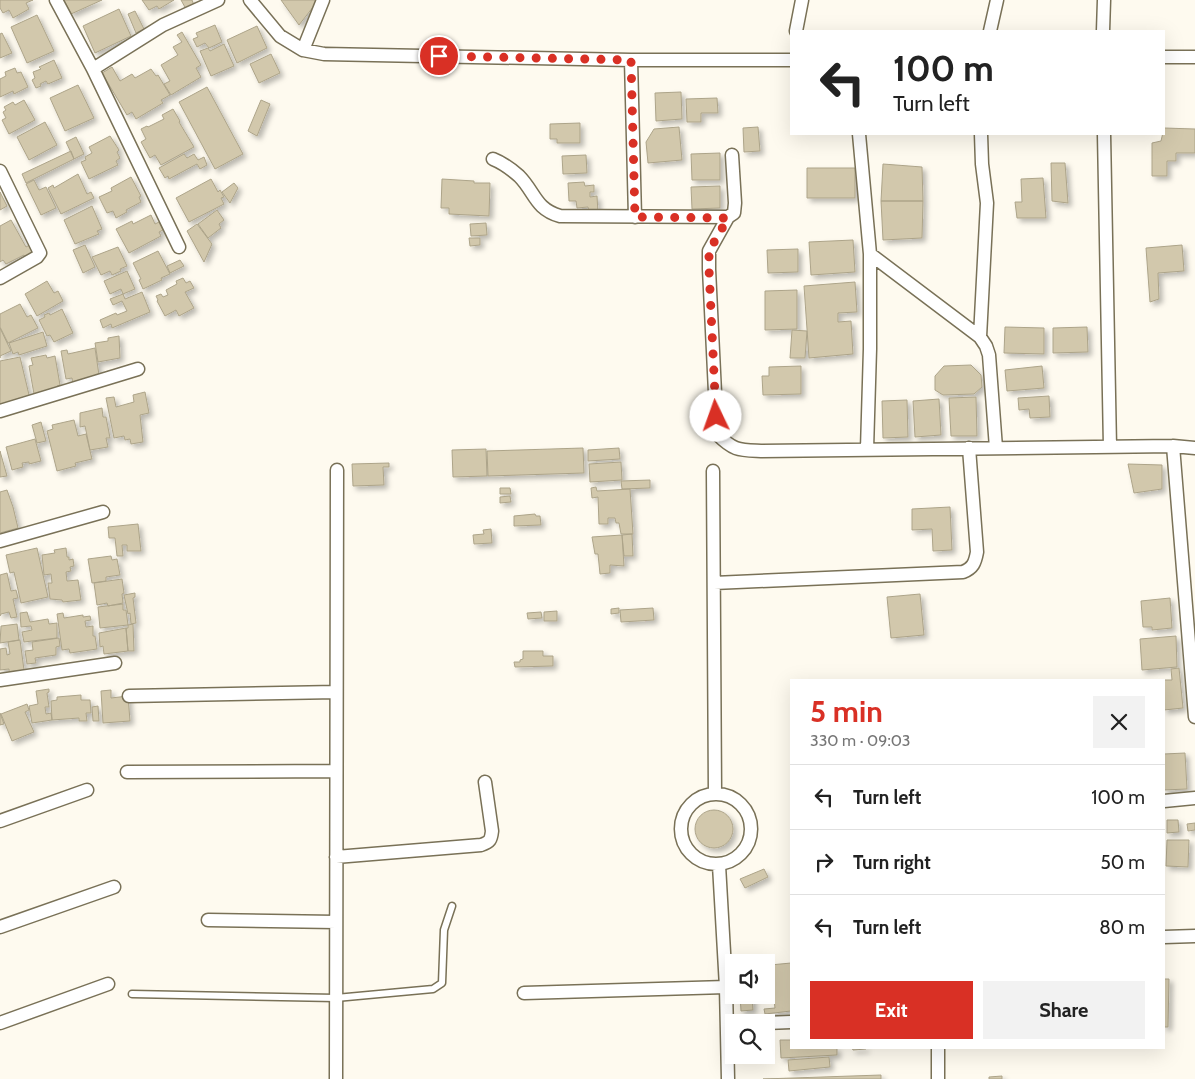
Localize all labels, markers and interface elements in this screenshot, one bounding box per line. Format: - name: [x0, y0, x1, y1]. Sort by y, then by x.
- pin: [418, 35, 460, 77]
- icon: arrive: [425, 42, 453, 70]
- text: 100 m: [893, 47, 994, 90]
- icon: left: [810, 50, 875, 115]
- text: Turn left: [893, 90, 970, 117]
- position arrow: [689, 389, 741, 441]
- text: 5 min: [810, 693, 883, 730]
- button: close: [1093, 696, 1145, 748]
- text: 330 m · 09:03: [810, 731, 911, 750]
- icon: left: [810, 783, 838, 811]
- text: Turn left: [853, 786, 921, 809]
- text: 100 m: [1091, 786, 1145, 809]
- icon: right: [810, 848, 838, 876]
- text: Turn right: [853, 851, 931, 874]
- text: 50 m: [1101, 851, 1145, 874]
- icon: left: [810, 913, 838, 941]
- text: Turn left: [853, 916, 921, 939]
- text: 80 m: [1099, 916, 1145, 939]
- map controls: [725, 954, 775, 1064]
- button: sound: [725, 954, 775, 1004]
- button: Exit: [810, 981, 973, 1039]
- button: Share: [983, 981, 1145, 1039]
- button: search: [725, 1014, 775, 1064]

